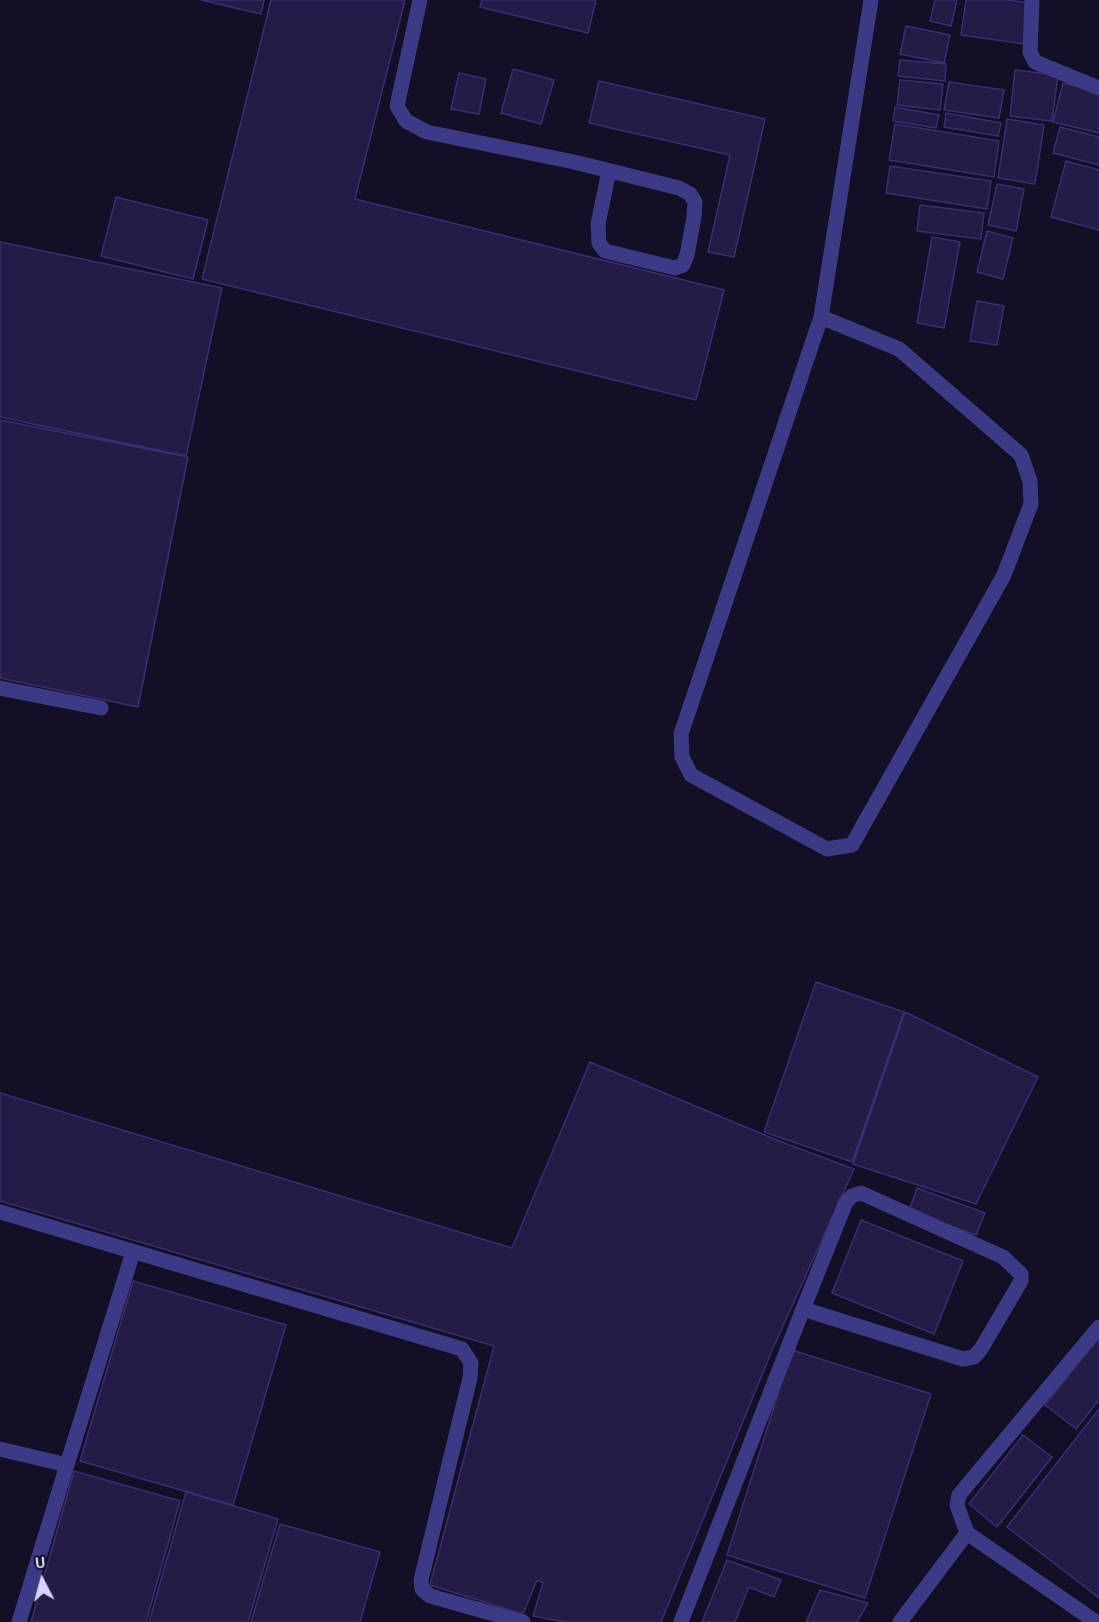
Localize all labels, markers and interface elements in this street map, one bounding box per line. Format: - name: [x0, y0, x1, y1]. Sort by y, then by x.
- north arrow: [12, 1550, 72, 1610]
- text: U: [34, 1552, 46, 1572]

